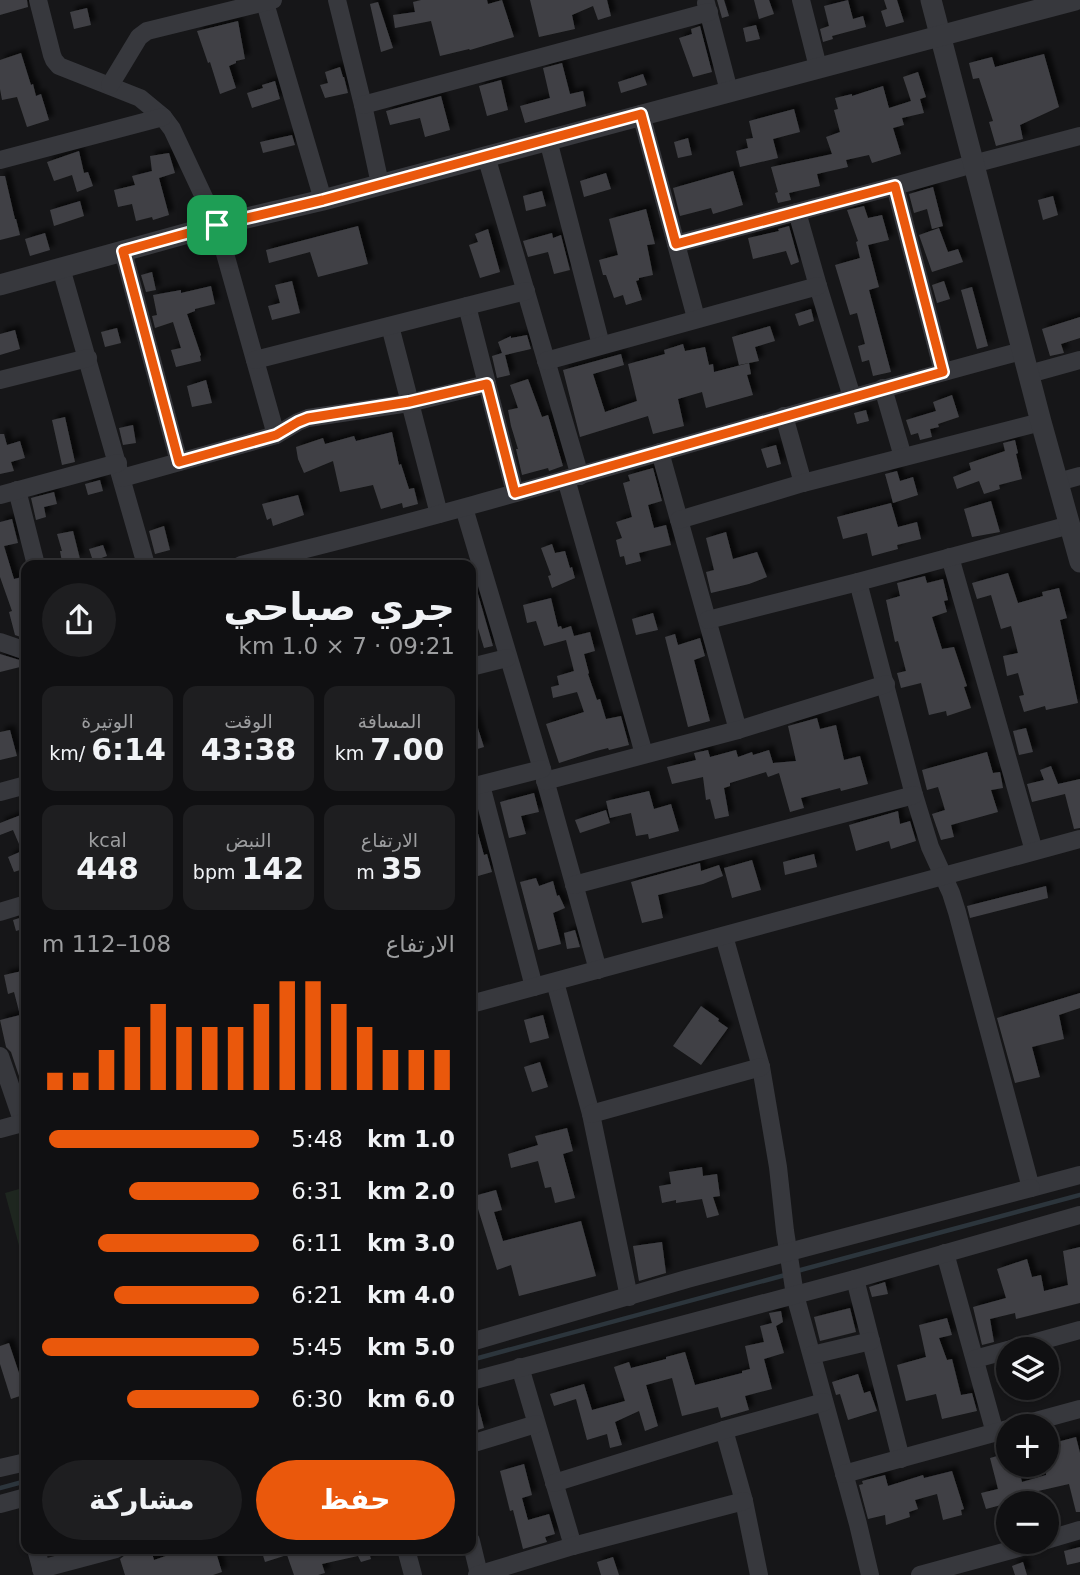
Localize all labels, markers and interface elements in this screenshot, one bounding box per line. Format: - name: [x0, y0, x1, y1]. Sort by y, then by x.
- pin: [187, 195, 247, 255]
- icon: arrive: [198, 206, 236, 244]
- button: share: [42, 583, 116, 657]
- text: جري صباحي: [224, 585, 455, 629]
- text: 09:21 · 7 × 1.0 km: [239, 633, 455, 659]
- text: الوتيرة: [81, 710, 134, 732]
- text: الوقت: [224, 710, 273, 732]
- text: المسافة: [357, 710, 422, 732]
- text: 6:14: [91, 732, 166, 767]
- text: 43:38: [201, 732, 296, 767]
- text: 7.00: [370, 732, 444, 767]
- text: /km: [49, 742, 91, 764]
- text: km: [335, 742, 370, 764]
- text: kcal: [88, 829, 127, 851]
- text: النبض: [226, 829, 271, 851]
- text: الارتفاع: [361, 829, 418, 851]
- text: 448: [76, 851, 139, 886]
- text: 142: [242, 851, 304, 886]
- text: 35: [381, 851, 423, 886]
- text: bpm: [193, 861, 242, 883]
- text: m: [356, 861, 381, 883]
- text: 108–112 m: [42, 931, 171, 957]
- text: الارتفاع: [386, 931, 455, 957]
- text: 5:48: [291, 1126, 343, 1152]
- text: 1.0 km: [367, 1126, 455, 1152]
- text: 6:31: [291, 1178, 343, 1204]
- text: 2.0 km: [367, 1178, 455, 1204]
- text: 6:11: [291, 1230, 343, 1256]
- text: 3.0 km: [367, 1230, 455, 1256]
- text: 6:21: [291, 1282, 343, 1308]
- text: 4.0 km: [367, 1282, 455, 1308]
- text: 5:45: [291, 1334, 343, 1360]
- text: 5.0 km: [367, 1334, 455, 1360]
- map controls: [996, 1337, 1059, 1554]
- button: layers: [996, 1337, 1059, 1400]
- text: 6:30: [291, 1386, 343, 1412]
- text: 6.0 km: [367, 1386, 455, 1412]
- button: +: [996, 1414, 1059, 1477]
- button: مشاركة: [42, 1460, 242, 1540]
- button: حفظ: [256, 1460, 455, 1540]
- button: −: [996, 1491, 1059, 1554]

